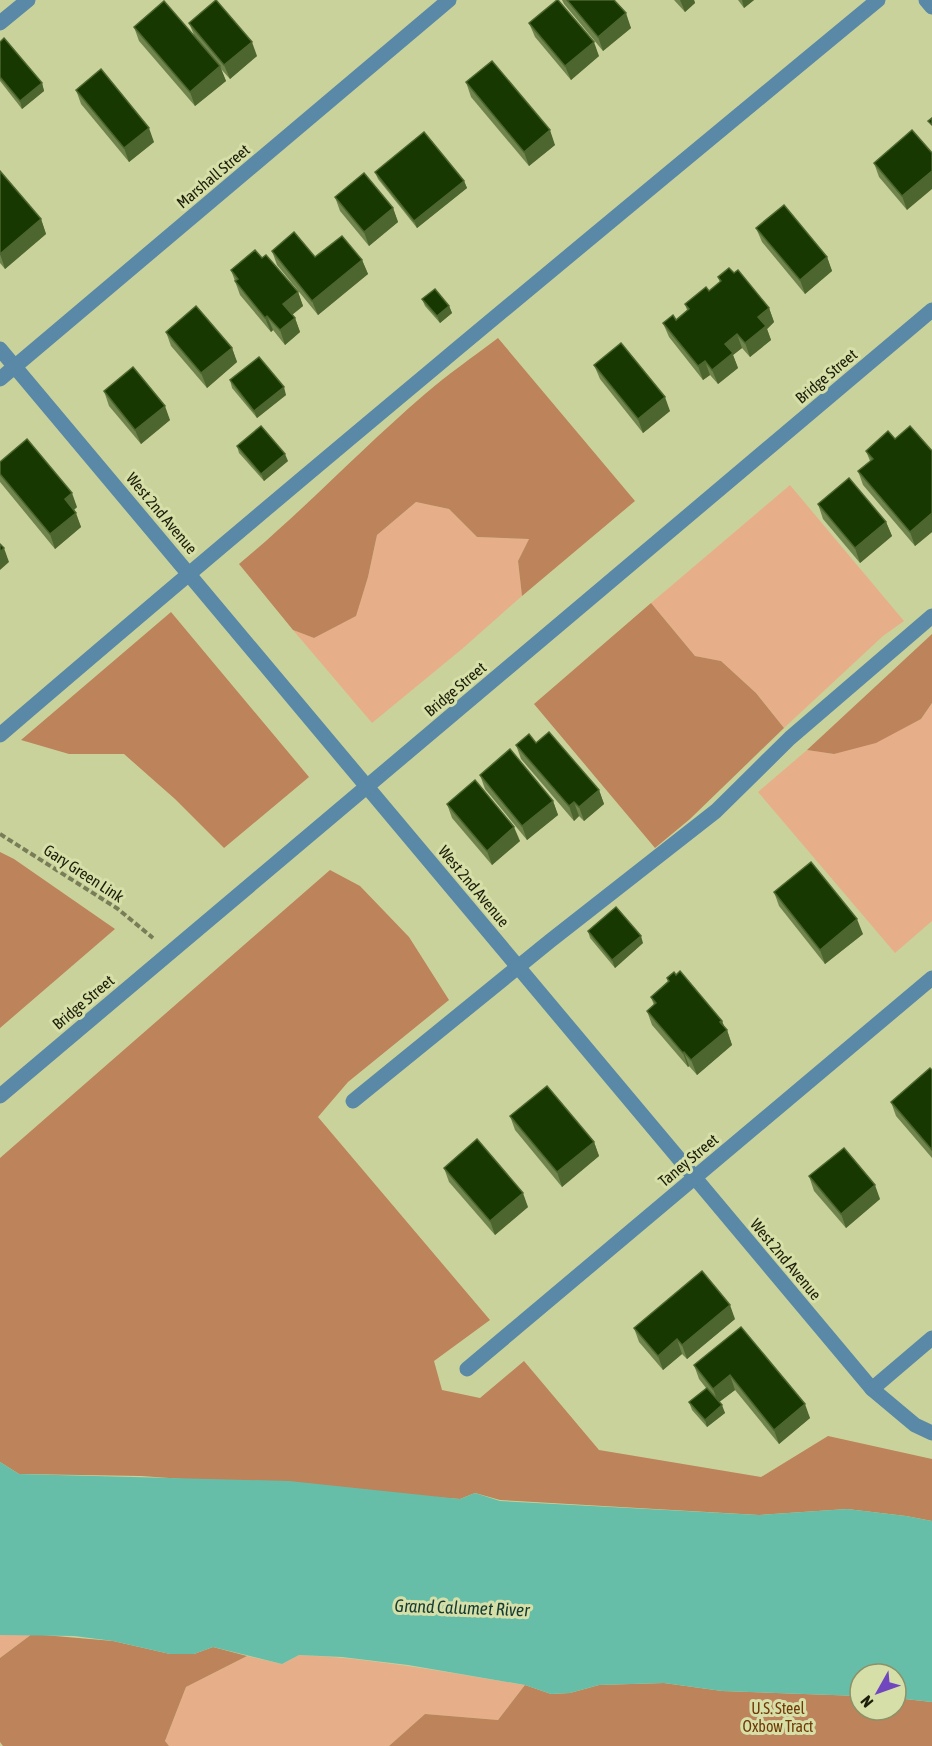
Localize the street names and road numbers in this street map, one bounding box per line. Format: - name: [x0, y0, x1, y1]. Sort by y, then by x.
- street label: Marshall Street: [173, 140, 253, 212]
- street label: Bridge Street: [792, 345, 861, 408]
- street label: West 2nd Avenue: [123, 469, 201, 557]
- street label: Bridge Street: [421, 658, 490, 721]
- street label: Gary Green Link: [40, 840, 127, 906]
- street label: West 2nd Avenue: [435, 842, 513, 930]
- street label: Bridge Street: [49, 971, 118, 1034]
- street label: Taney Street: [655, 1130, 722, 1191]
- street label: West 2nd Avenue: [747, 1215, 825, 1303]

